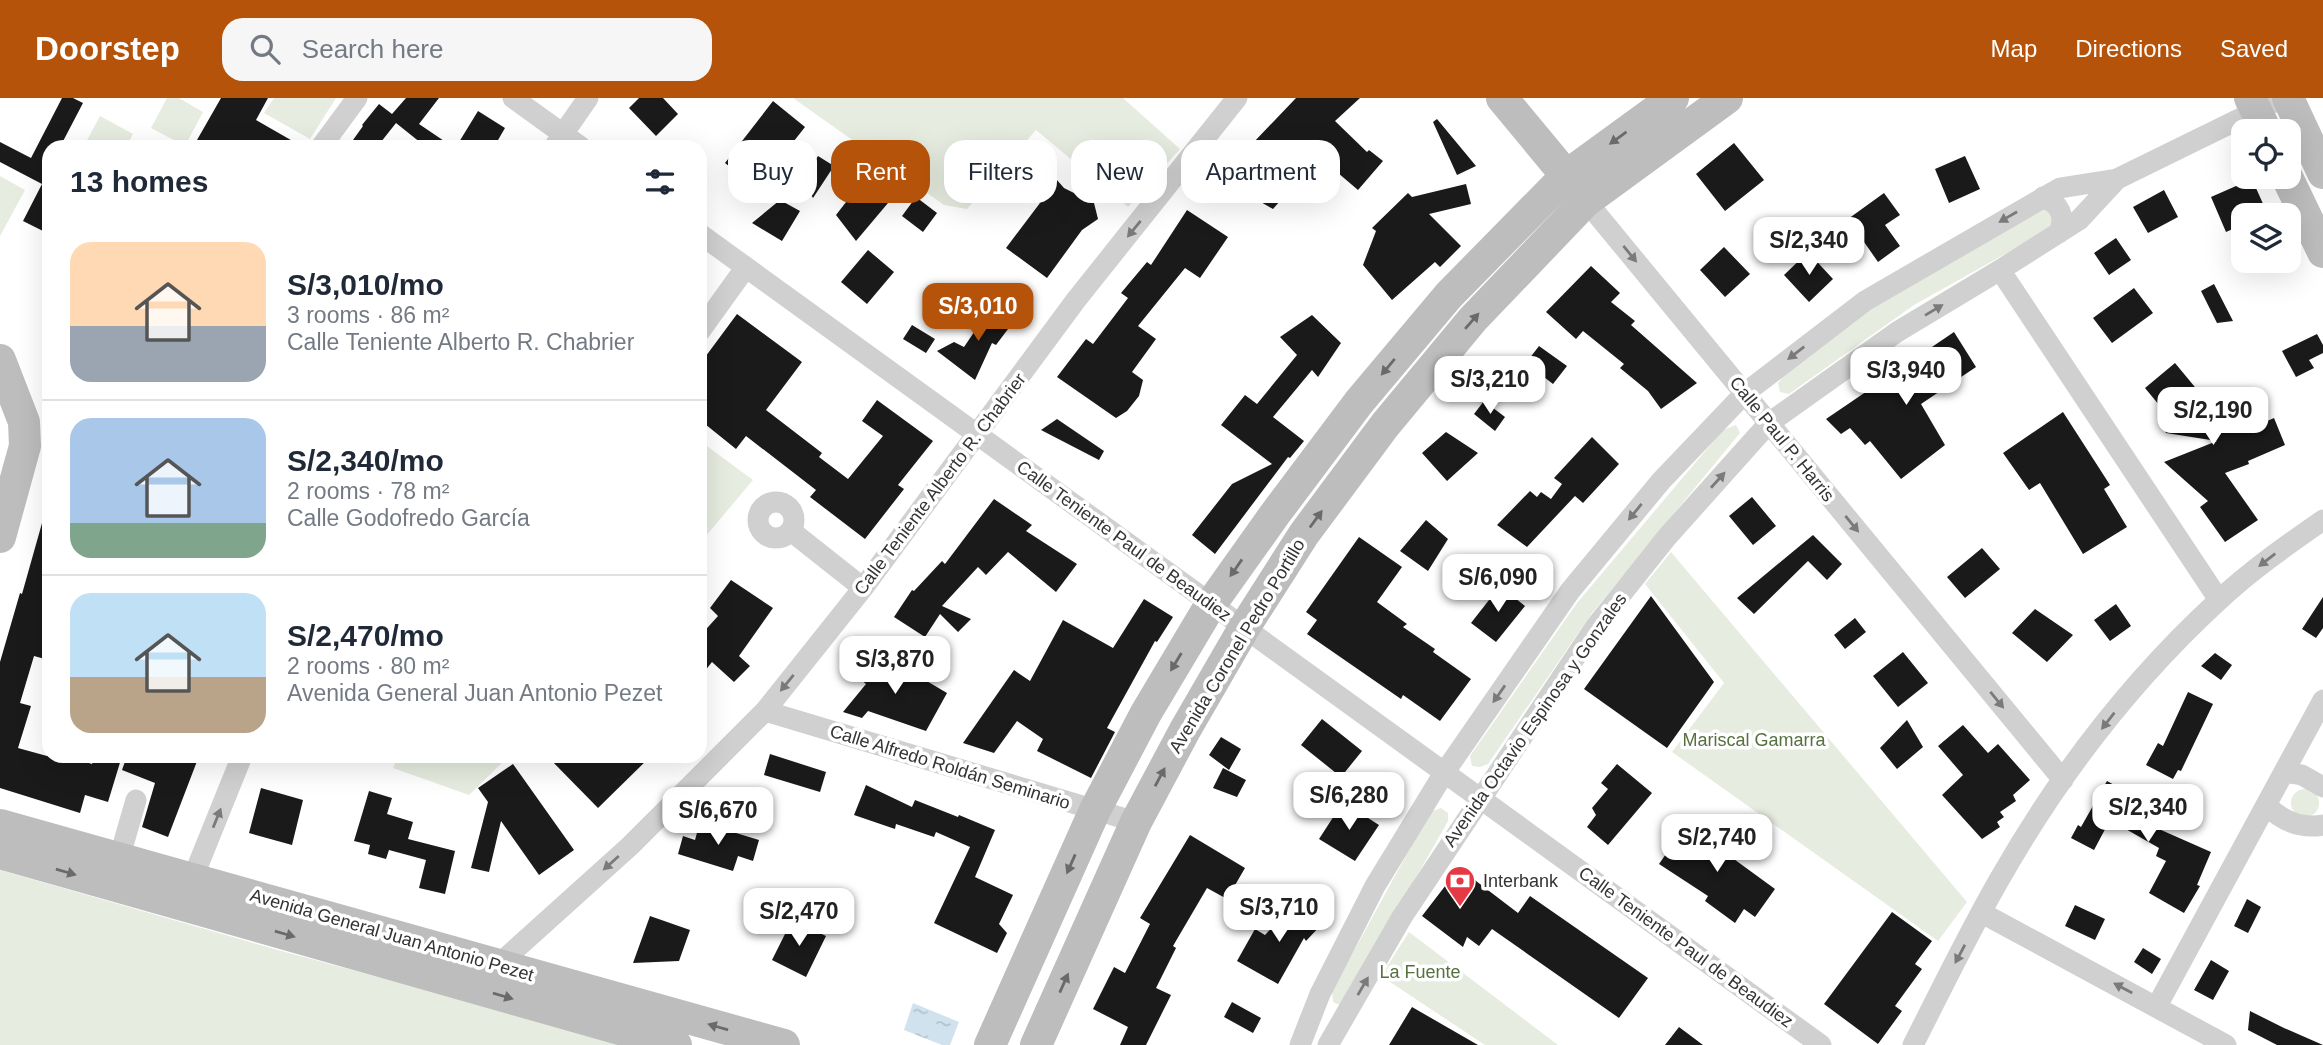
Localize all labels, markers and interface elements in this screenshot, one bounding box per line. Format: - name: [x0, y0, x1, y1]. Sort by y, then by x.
- search box: [222, 18, 712, 81]
- text: Doorstep: [35, 30, 180, 67]
- icon: search: [246, 30, 284, 68]
- text: Search here: [302, 34, 444, 64]
- text: Map: [1991, 35, 2037, 62]
- text: Directions: [2075, 35, 2182, 62]
- text: Saved: [2220, 35, 2288, 62]
- map controls: [2231, 119, 2301, 273]
- button: locate: [2231, 119, 2301, 189]
- one-way arrow: [1609, 131, 1627, 145]
- chip: Buy: [728, 140, 817, 203]
- chip: Rent: [831, 140, 930, 203]
- chip: Filters: [944, 140, 1057, 203]
- chip: New: [1071, 140, 1167, 203]
- chip: Apartment: [1181, 140, 1340, 203]
- icon: filters: [641, 163, 679, 201]
- text: 13 homes: [70, 165, 208, 198]
- button: layers: [2231, 203, 2301, 273]
- one-way arrow: [1998, 211, 2018, 223]
- pin: S/2,340: [1744, 218, 1874, 277]
- one-way arrow: [1127, 219, 1142, 237]
- text: S/2,340: [1769, 227, 1849, 253]
- one-way arrow: [1622, 244, 1637, 262]
- text: S/3,010/mo: [287, 268, 444, 301]
- icon: home: [126, 270, 210, 354]
- pin: S/3,010: [913, 284, 1043, 343]
- text: S/3,010: [938, 293, 1018, 319]
- text: 3 rooms · 86 m²: [287, 302, 449, 328]
- one-way arrow: [1924, 304, 1943, 316]
- one-way arrow: [1464, 313, 1479, 330]
- text: Calle Teniente Alberto R. Chabrier: [287, 329, 634, 355]
- one-way arrow: [1788, 346, 1806, 361]
- pin: S/3,940: [1841, 348, 1971, 407]
- pin: S/3,210: [1425, 356, 1555, 416]
- text: S/3,940: [1866, 357, 1946, 383]
- one-way arrow: [1381, 359, 1396, 376]
- text: S/3,210: [1450, 366, 1530, 392]
- street label: Calle Teniente Alberto R. Chabrier: [850, 369, 1030, 599]
- street label: Calle Paul P. Harris: [1726, 373, 1838, 505]
- pin: S/2,190: [2148, 388, 2278, 447]
- text: S/2,190: [2173, 397, 2253, 423]
- text: S/2,340/mo: [287, 444, 444, 477]
- icon: home: [126, 446, 210, 530]
- street label: Calle Teniente Paul de Beaudiez: [1013, 457, 1235, 625]
- one-way arrow: [1710, 471, 1726, 489]
- text: 2 rooms · 78 m²: [287, 478, 449, 504]
- one-way arrow: [1628, 504, 1643, 521]
- text: Calle Godofredo García: [287, 505, 530, 531]
- one-way arrow: [1308, 510, 1322, 528]
- one-way arrow: [1844, 515, 1859, 532]
- street label: Avenida Coronel Pedro Portillo: [1165, 535, 1309, 757]
- one-way arrow: [2259, 552, 2277, 567]
- pin: S/6,090: [1433, 554, 1563, 614]
- one-way arrow: [1229, 559, 1243, 577]
- text: S/6,090: [1458, 564, 1538, 590]
- street label: Avenida Octavio Espinosa y Gonzales: [1439, 589, 1631, 851]
- text: S/2,470/mo: [287, 619, 444, 652]
- icon: home: [126, 621, 210, 705]
- pin: S/3,870: [830, 636, 960, 696]
- text: S/3,870: [855, 646, 935, 672]
- text: 2 rooms · 80 m²: [287, 653, 449, 679]
- one-way arrow: [1170, 653, 1182, 672]
- one-way arrow: [780, 674, 794, 692]
- text: Avenida General Juan Antonio Pezet: [287, 680, 663, 706]
- one-way arrow: [1492, 685, 1506, 703]
- one-way arrow: [1989, 690, 2004, 708]
- one-way arrow: [2101, 712, 2116, 730]
- street label: Calle Alfredo Roldán Seminario: [827, 721, 1073, 813]
- park label: Mariscal Gamarra: [1682, 730, 1826, 750]
- one-way arrow: [1155, 767, 1166, 787]
- pin: S/6,280: [1284, 772, 1414, 832]
- text: S/6,280: [1309, 782, 1389, 808]
- pin: S/2,340: [2083, 784, 2213, 844]
- pin: S/6,670: [653, 788, 783, 847]
- text: S/2,340: [2108, 794, 2188, 820]
- text: S/6,670: [678, 797, 758, 823]
- one-way arrow: [211, 807, 222, 828]
- pin: S/2,740: [1652, 814, 1782, 874]
- text: S/2,740: [1677, 824, 1757, 850]
- one-way arrow: [1065, 854, 1077, 874]
- one-way arrow: [602, 855, 620, 871]
- street label: Calle Teniente Paul de Beaudiez: [1575, 863, 1797, 1031]
- bank icon: Interbank: [1443, 864, 1477, 908]
- one-way arrow: [55, 867, 77, 878]
- place label: Interbank: [1483, 871, 1559, 891]
- pin: S/3,710: [1214, 884, 1344, 944]
- street label: Avenida General Juan Antonio Pezet: [248, 885, 536, 985]
- pin: S/2,470: [734, 888, 864, 948]
- text: S/3,710: [1239, 894, 1319, 920]
- text: S/2,470: [759, 898, 839, 924]
- one-way arrow: [274, 929, 296, 940]
- one-way arrow: [1954, 944, 1966, 964]
- park label: La Fuente: [1379, 962, 1461, 982]
- one-way arrow: [1058, 973, 1070, 993]
- one-way arrow: [1356, 976, 1368, 996]
- one-way arrow: [2113, 983, 2133, 994]
- one-way arrow: [493, 991, 515, 1002]
- one-way arrow: [707, 1021, 728, 1031]

